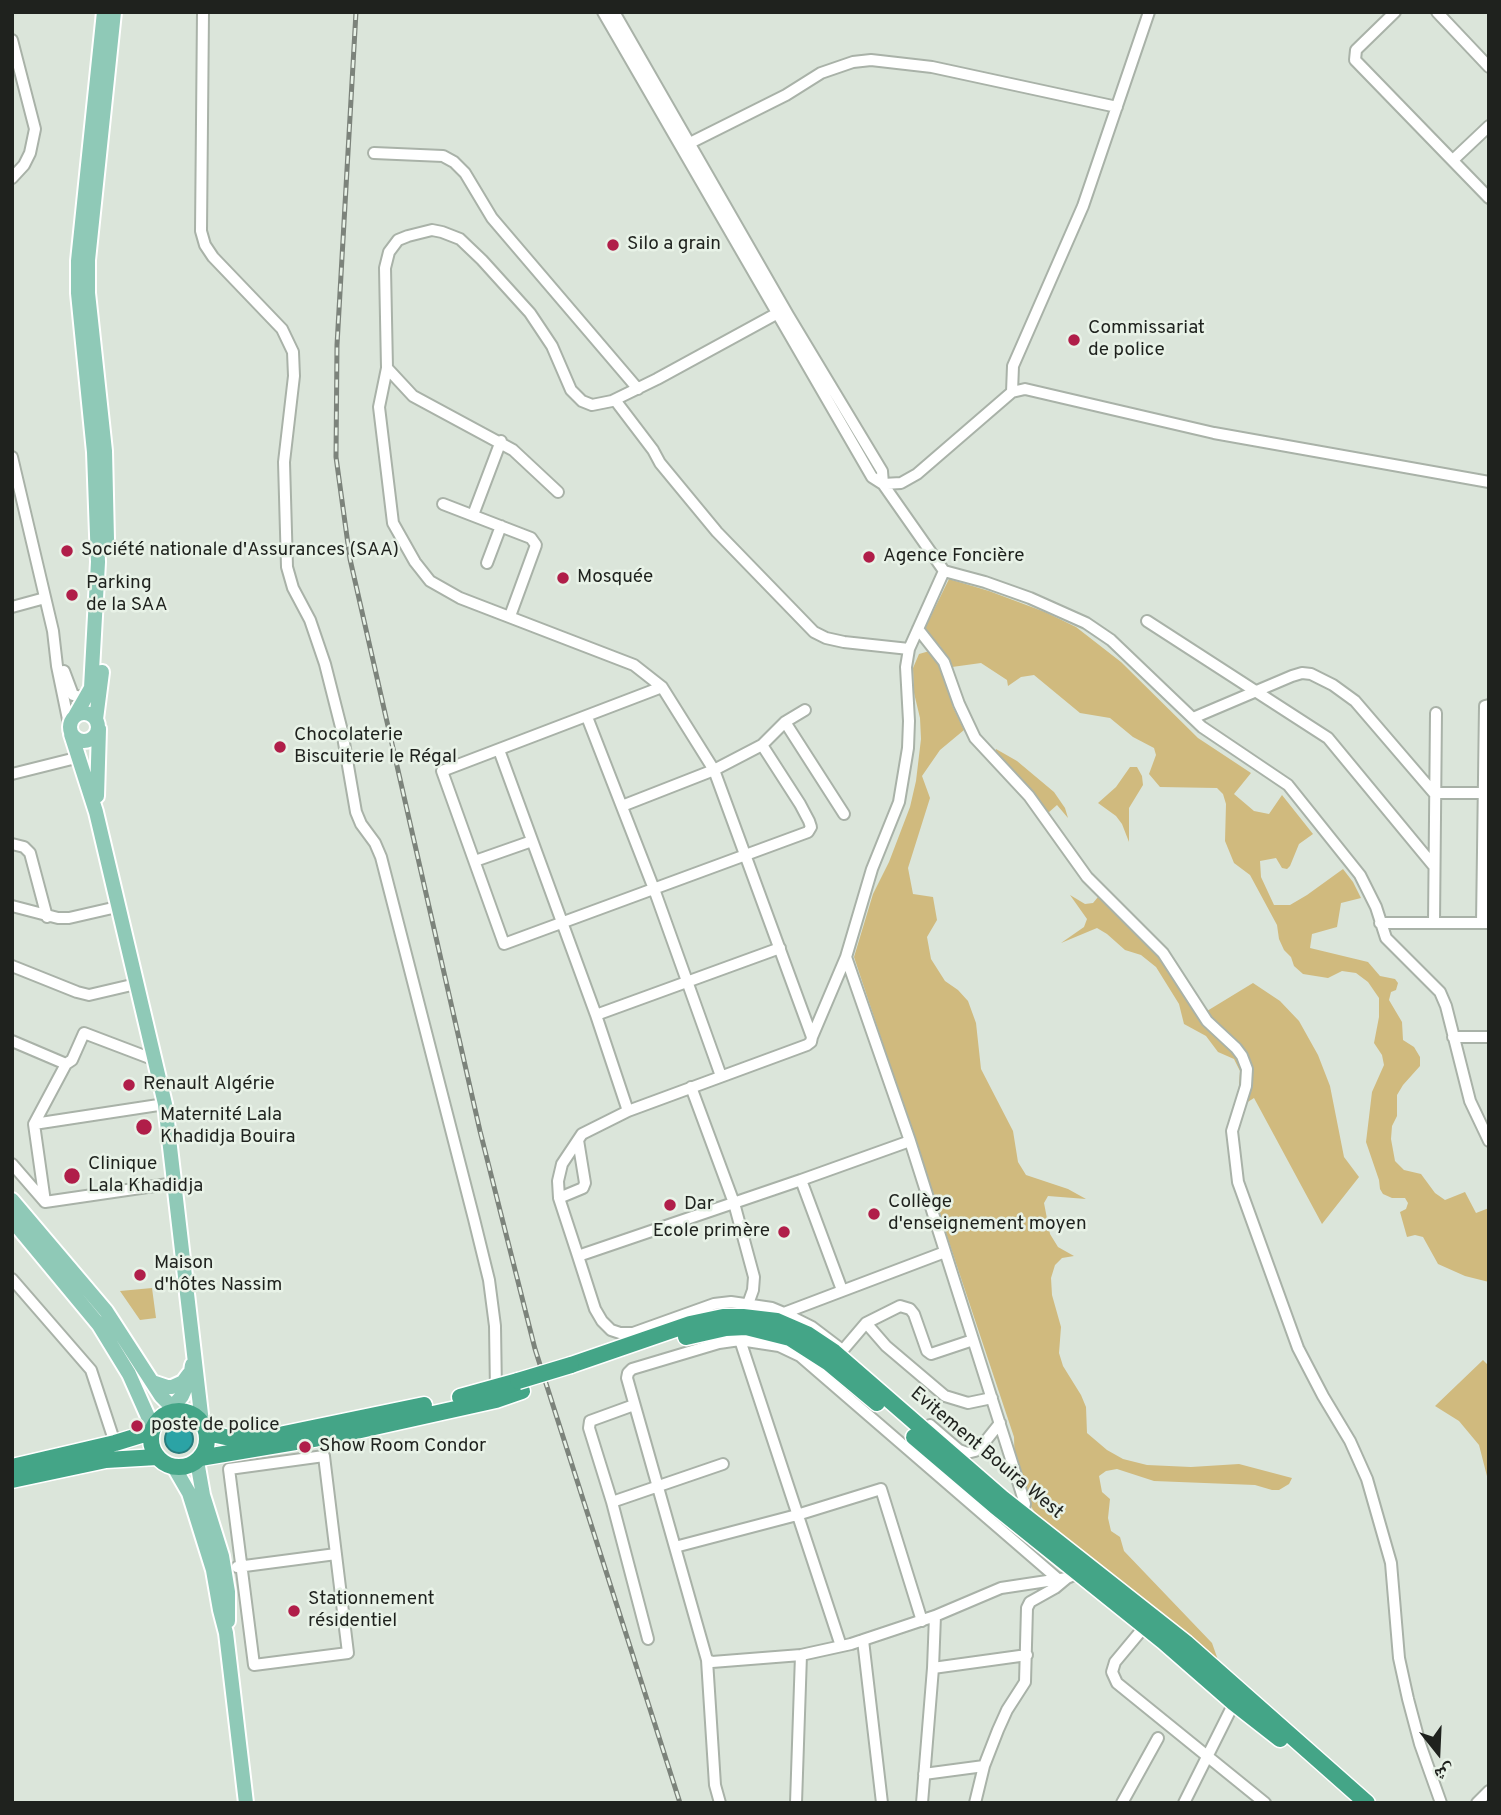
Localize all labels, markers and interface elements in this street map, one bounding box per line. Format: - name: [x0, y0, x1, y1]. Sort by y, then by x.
- place label: Silo a grain: [627, 234, 721, 256]
- marker: Silo a grain: [605, 237, 621, 253]
- place label: Commissariat de police: [1088, 318, 1205, 362]
- marker: Commissariat de police: [1066, 332, 1082, 348]
- place label: Société nationale d'Assurances (SAA): [81, 540, 399, 562]
- marker: Société nationale d'Assurances (SAA): [59, 543, 75, 559]
- place label: Agence Foncière: [883, 546, 1024, 568]
- marker: Agence Foncière: [861, 549, 877, 565]
- place label: Mosquée: [577, 567, 653, 589]
- marker: Mosquée: [555, 570, 571, 586]
- place label: Parking de la SAA: [86, 573, 168, 617]
- marker: Parking de la SAA: [64, 587, 80, 603]
- place label: Chocolaterie Biscuiterie le Régal: [294, 725, 457, 769]
- marker: Chocolaterie Biscuiterie le Régal: [272, 739, 288, 755]
- place label: Renault Algérie: [143, 1074, 275, 1096]
- marker: Renault Algérie: [121, 1077, 137, 1093]
- place label: Maternité Lala Khadidja Bouira: [160, 1105, 295, 1149]
- marker: Maternité Lala Khadidja Bouira: [134, 1117, 154, 1137]
- place label: Clinique Lala Khadidja: [88, 1154, 203, 1198]
- marker: Clinique Lala Khadidja: [62, 1166, 82, 1186]
- place label: Collège d'enseignement moyen: [888, 1192, 1087, 1236]
- place label: Dar: [684, 1194, 714, 1216]
- marker: Dar: [662, 1197, 678, 1213]
- marker: Collège d'enseignement moyen: [866, 1206, 882, 1222]
- place label: Ecole primère: [653, 1221, 770, 1243]
- marker: Ecole primère: [776, 1224, 792, 1240]
- place label: Maison d'hôtes Nassim: [154, 1253, 282, 1297]
- marker: Maison d'hôtes Nassim: [132, 1267, 148, 1283]
- street label: Evitement Bouira West: [905, 1383, 1067, 1525]
- place label: poste de police: [151, 1415, 280, 1437]
- marker: poste de police: [129, 1418, 145, 1434]
- place label: Show Room Condor: [319, 1436, 486, 1458]
- marker: Show Room Condor: [297, 1439, 313, 1455]
- place label: Stationnement résidentiel: [308, 1589, 435, 1633]
- marker: Stationnement résidentiel: [286, 1603, 302, 1619]
- north arrow: [1403, 1717, 1473, 1787]
- text: ش: [1431, 1757, 1458, 1786]

